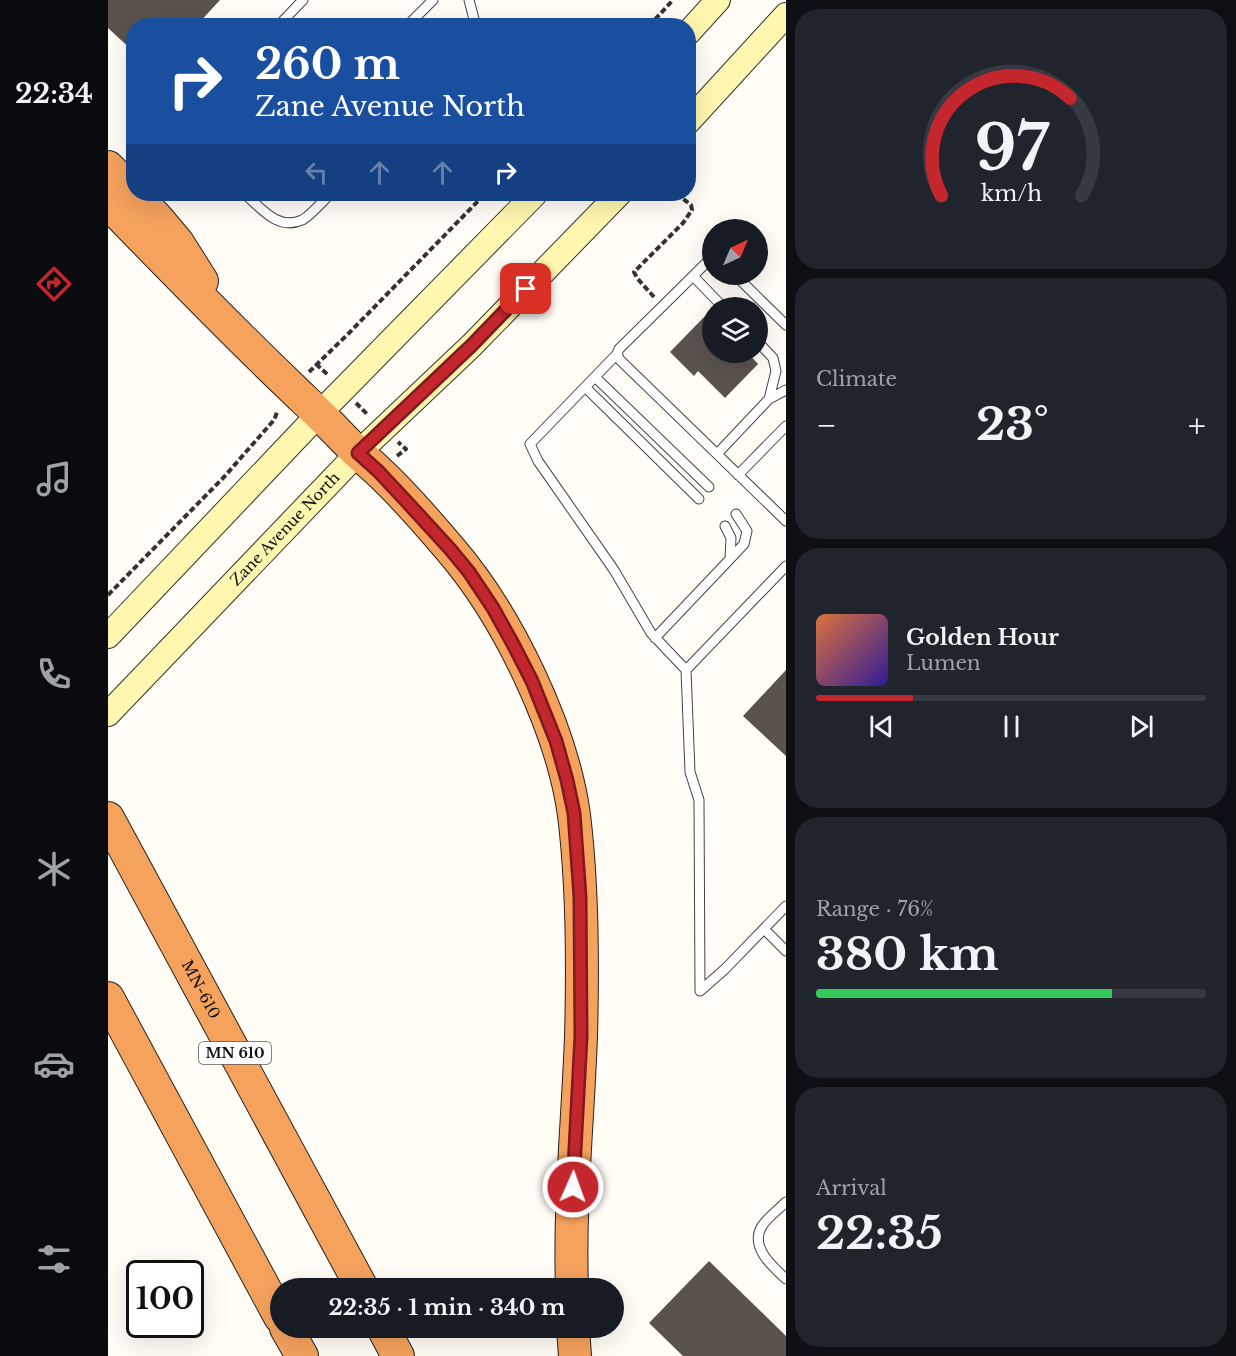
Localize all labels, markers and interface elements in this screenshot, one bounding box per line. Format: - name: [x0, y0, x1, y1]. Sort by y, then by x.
- text: 260 m: [255, 38, 400, 90]
- icon: right: [156, 42, 234, 120]
- text: 22:34: [15, 77, 93, 110]
- text: Zane Avenue North: [255, 90, 525, 123]
- text: 97: [974, 109, 1049, 187]
- icon: left: [300, 156, 333, 189]
- icon: ahead: [363, 156, 396, 189]
- icon: ahead: [426, 156, 459, 189]
- icon: right: [489, 156, 522, 189]
- text: km/h: [981, 181, 1042, 208]
- north arrow: [702, 219, 768, 285]
- map controls: [702, 219, 768, 363]
- icon: directions: [33, 263, 75, 305]
- pin: [500, 263, 551, 314]
- icon: arrive: [509, 272, 542, 305]
- button: layers: [702, 297, 768, 363]
- text: Climate: [816, 367, 897, 391]
- text: 23°: [976, 396, 1049, 452]
- text: −: [816, 405, 837, 446]
- text: +: [1188, 405, 1206, 446]
- icon: music: [33, 458, 75, 500]
- street label: Zane Avenue North: [226, 468, 343, 590]
- text: Golden Hour: [906, 624, 1059, 651]
- text: Lumen: [906, 651, 981, 675]
- icon: phone: [33, 653, 75, 695]
- icon: previous: [865, 710, 898, 743]
- icon: pause: [995, 710, 1028, 743]
- icon: next: [1125, 710, 1158, 743]
- icon: climate: [33, 848, 75, 890]
- text: Range · 76%: [816, 897, 933, 921]
- text: 380 km: [816, 926, 999, 982]
- street label: MN-610: [178, 957, 225, 1022]
- road number: MN 610: [199, 1042, 271, 1064]
- icon: car: [33, 1043, 75, 1085]
- position arrow: [541, 1155, 605, 1219]
- text: Arrival: [816, 1176, 887, 1200]
- text: 22:35: [816, 1205, 943, 1261]
- icon: filters: [33, 1238, 75, 1280]
- speed limit sign: 100: [126, 1260, 204, 1338]
- text: 22:35 · 1 min · 340 m: [329, 1294, 565, 1321]

